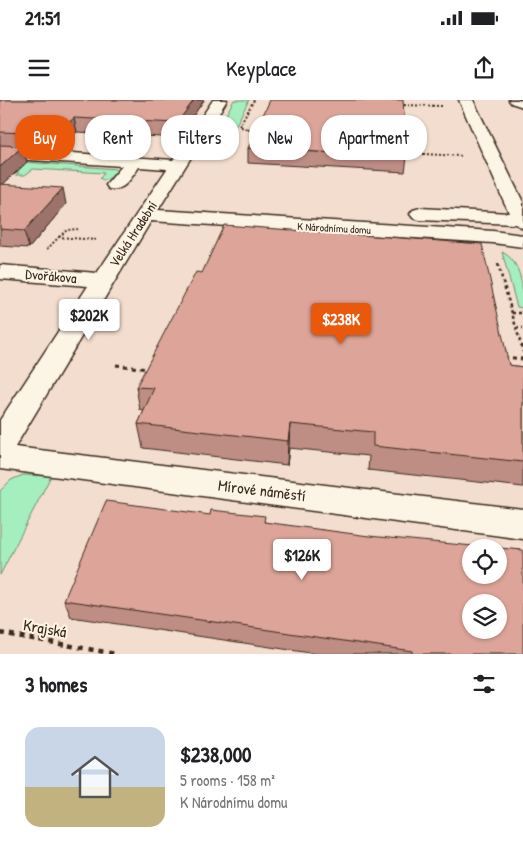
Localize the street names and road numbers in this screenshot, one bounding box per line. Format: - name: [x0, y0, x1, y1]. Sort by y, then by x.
- street label: Velká Hradební: [104, 197, 161, 271]
- street label: K Národnímu domu: [297, 219, 372, 237]
- street label: Dvořákova: [25, 264, 78, 287]
- street label: Mírové náměstí: [217, 474, 307, 506]
- street label: Krajská: [22, 613, 68, 643]

